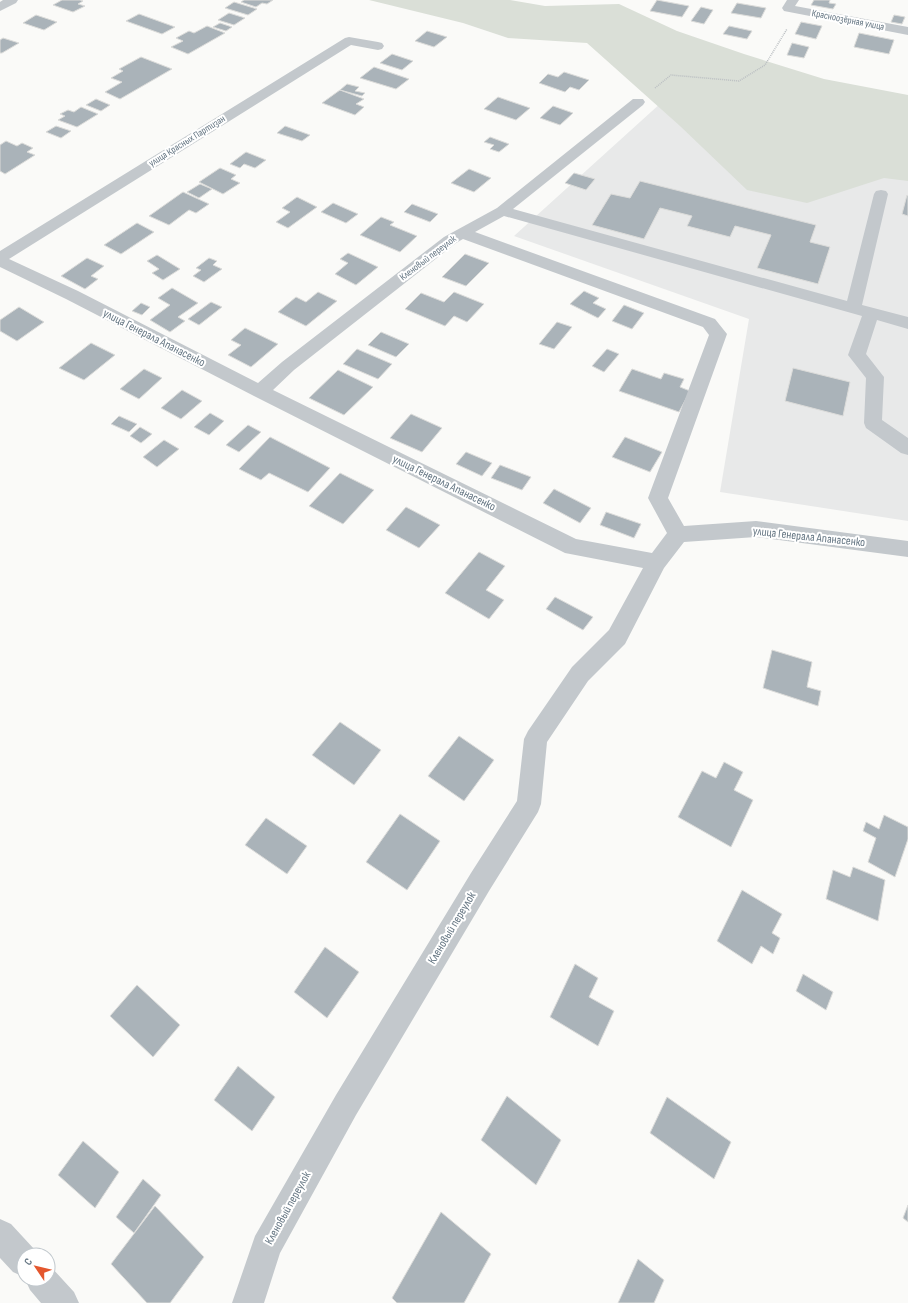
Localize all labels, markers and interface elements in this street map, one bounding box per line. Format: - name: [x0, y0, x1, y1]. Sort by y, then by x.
- street label: Красноозёрная улица: [811, 7, 885, 33]
- street label: улица Красных Партизан: [147, 113, 227, 169]
- street label: Кленовый переулок: [397, 233, 459, 283]
- street label: улица Генерала Апанасенко: [100, 306, 208, 370]
- street label: улица Генерала Апанасенко: [390, 452, 498, 514]
- street label: улица Генерала Апанасенко: [752, 524, 866, 550]
- street label: Кленовый переулок: [425, 889, 480, 967]
- street label: Кленовый переулок: [262, 1168, 315, 1247]
- north arrow: [16, 1247, 56, 1287]
- text: С: [21, 1255, 35, 1268]

